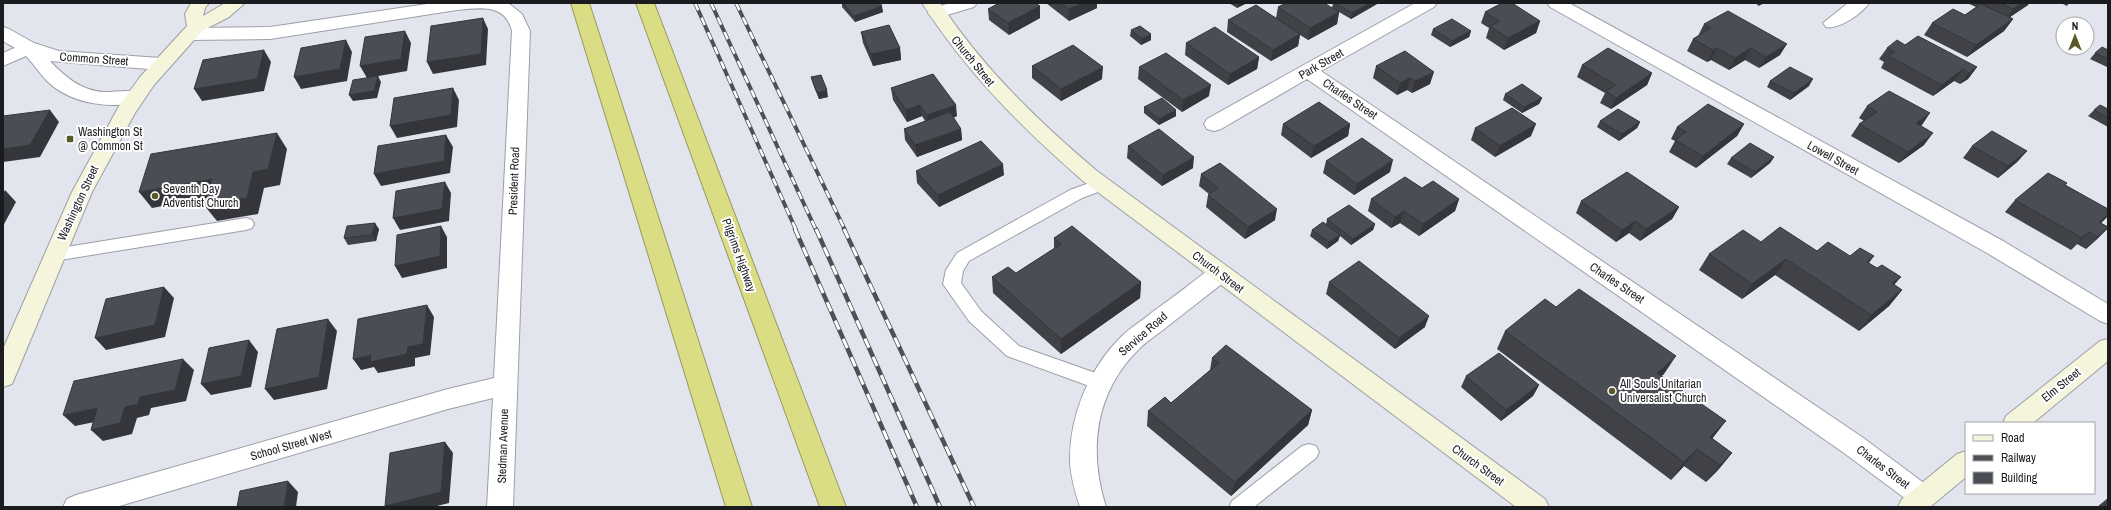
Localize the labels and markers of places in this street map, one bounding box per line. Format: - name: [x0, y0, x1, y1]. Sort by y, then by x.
- place label: Washington St @ Common St: [78, 124, 143, 154]
- marker: Washington St @ Common St: [65, 134, 75, 144]
- place label: Seventh Day Adventist Church: [162, 181, 238, 211]
- marker: Seventh Day Adventist Church: [150, 191, 160, 201]
- place label: All Souls Unitarian Universalist Church: [1619, 376, 1706, 406]
- marker: All Souls Unitarian Universalist Church: [1607, 386, 1617, 396]

